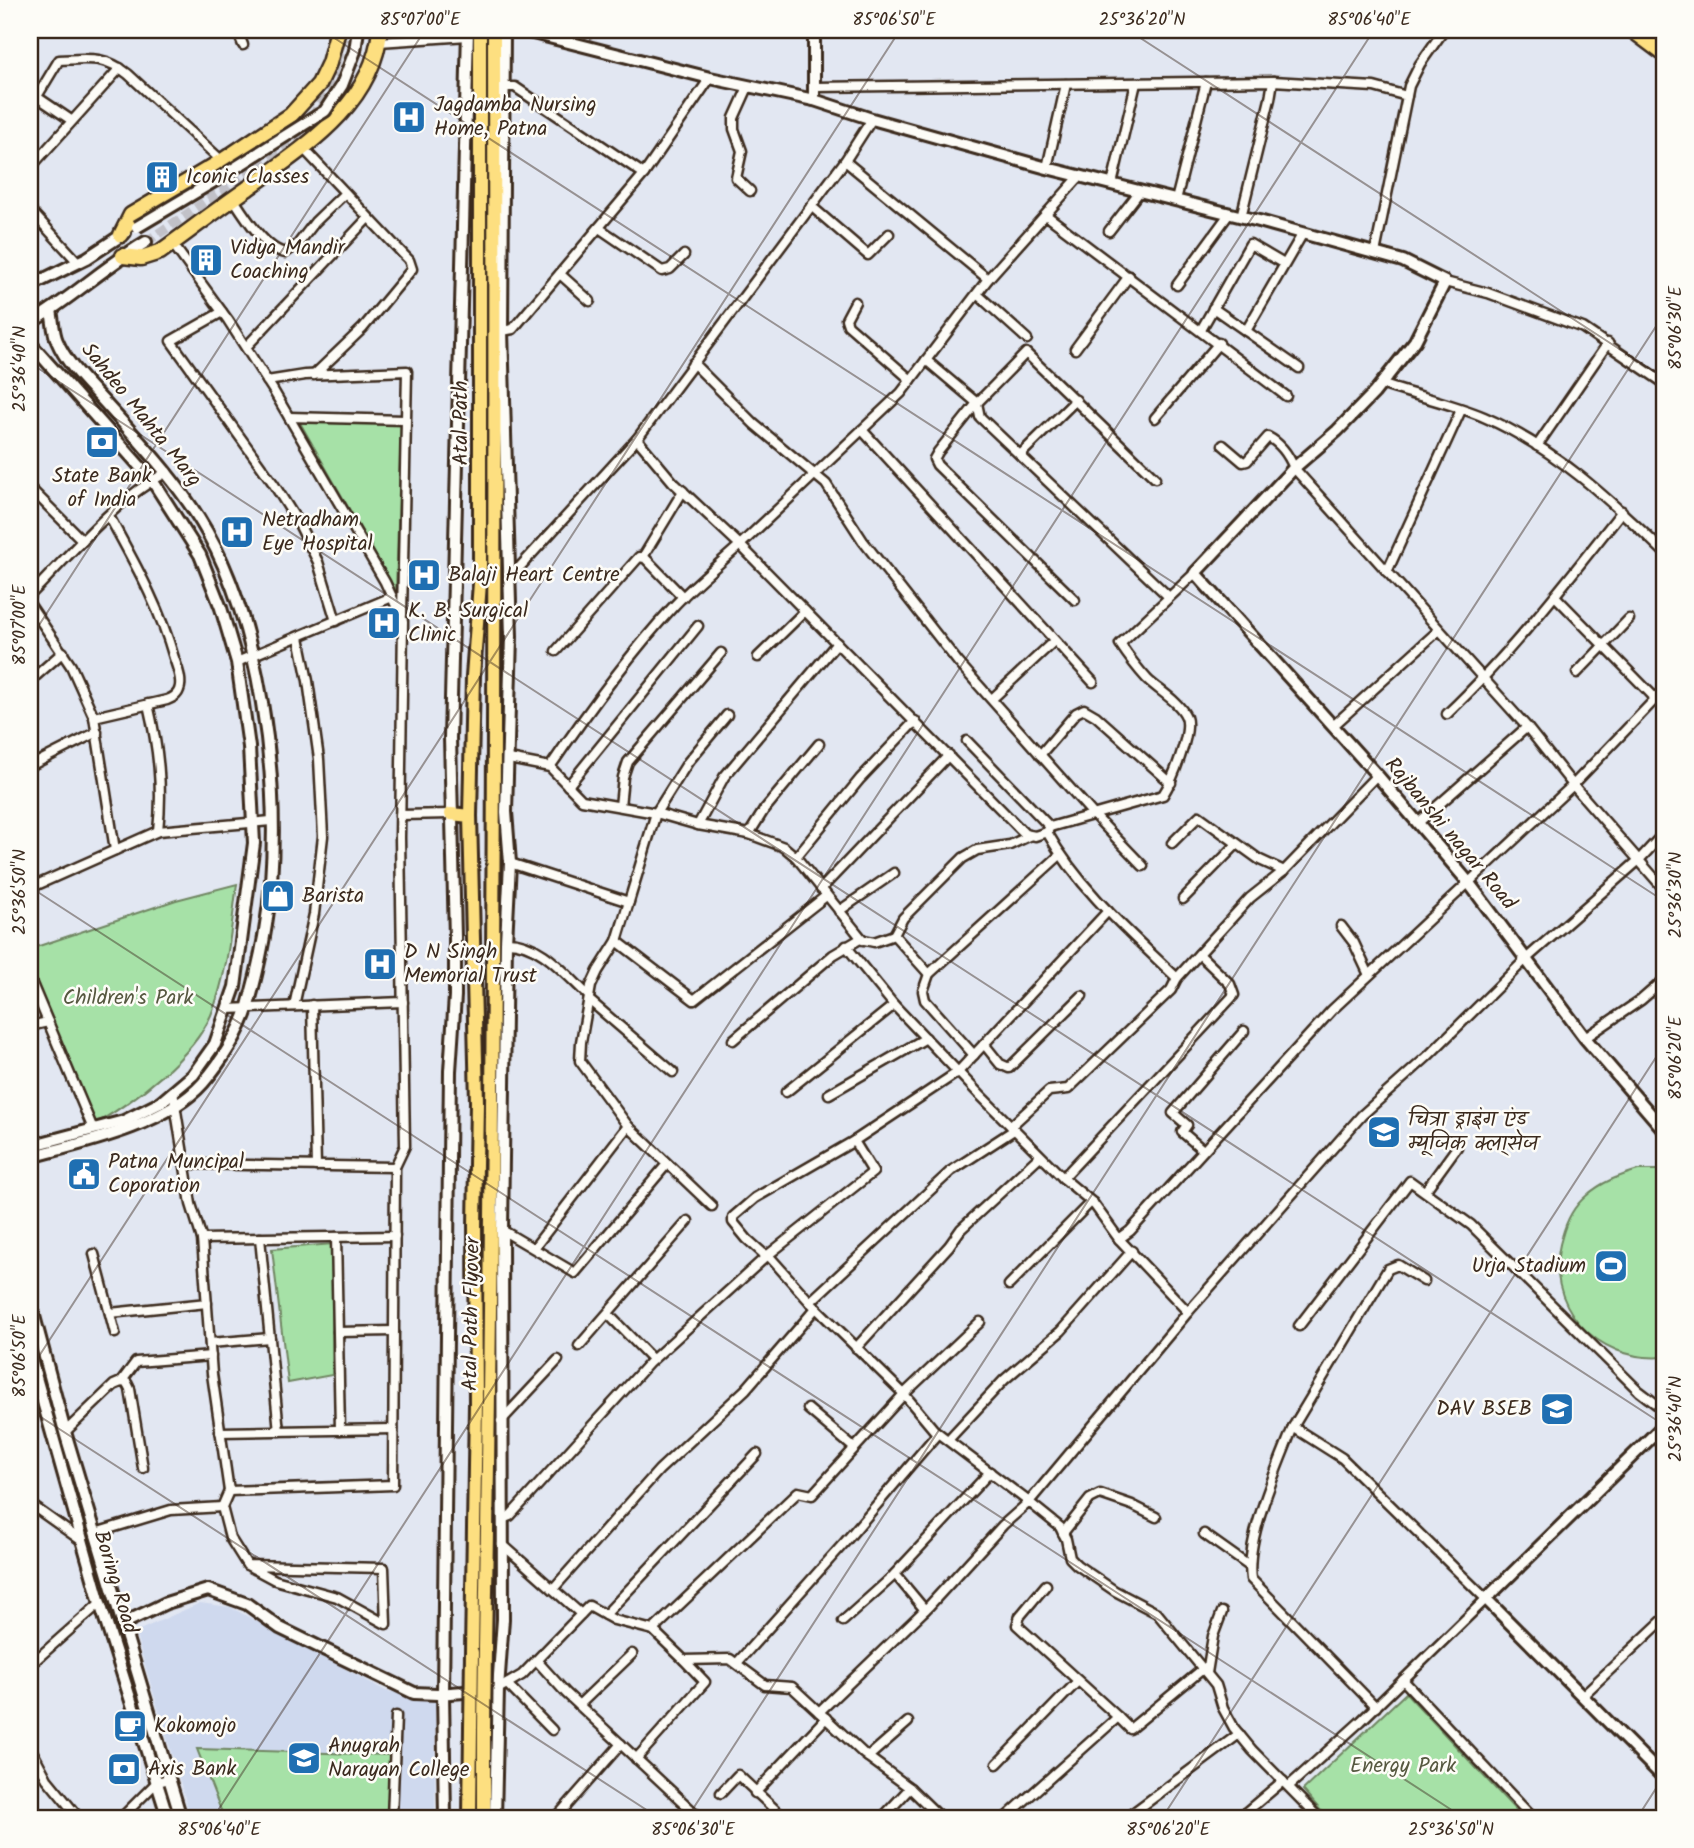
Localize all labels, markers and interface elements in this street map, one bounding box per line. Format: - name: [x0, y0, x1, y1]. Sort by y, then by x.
- text: 85°07'00"E: [380, 6, 461, 35]
- text: 85°06'50"E: [852, 6, 936, 35]
- text: 25°36'20"N: [1099, 6, 1185, 35]
- text: 85°06'40"E: [1327, 6, 1411, 35]
- place label: Jagdamba Nursing Home, Patna: [434, 89, 596, 146]
- hospital icon: Jagdamba Nursing Home, Patna: [390, 98, 428, 136]
- building icon: Iconic Classes: [143, 158, 181, 196]
- place label: Iconic Classes: [186, 161, 309, 194]
- place label: Vidya Mandir Coaching: [230, 232, 346, 289]
- building icon: Vidya Mandir Coaching: [187, 241, 225, 279]
- text: 85°06'30"E: [1662, 286, 1691, 370]
- text: 25°36'40"N: [6, 326, 35, 412]
- street label: Sahdeo Mahta Marg: [72, 336, 210, 494]
- street label: Atal Path: [445, 381, 478, 465]
- bank icon: State Bank of India: [83, 423, 121, 461]
- place label: State Bank of India: [52, 460, 152, 517]
- place label: Netradham Eye Hospital: [262, 504, 373, 561]
- hospital icon: Netradham Eye Hospital: [218, 513, 256, 551]
- hospital icon: Balaji Heart Centre: [405, 556, 443, 594]
- place label: Balaji Heart Centre: [448, 559, 620, 592]
- text: 85°07'00"E: [6, 584, 35, 666]
- place label: K. B. Surgical Clinic: [408, 595, 528, 652]
- hospital icon: K. B. Surgical Clinic: [365, 604, 403, 642]
- street label: Rajbanshi nagar Road: [1376, 750, 1525, 918]
- text: 25°36'50"N: [6, 849, 35, 935]
- text: 25°36'30"N: [1662, 852, 1691, 938]
- shop icon: Barista: [259, 877, 297, 915]
- place label: Barista: [302, 880, 364, 913]
- place label: D N Singh Memorial Trust: [404, 936, 538, 993]
- hospital icon: D N Singh Memorial Trust: [361, 945, 399, 983]
- park label: Children's Park: [63, 982, 193, 1015]
- text: 85°06'20"E: [1662, 1015, 1691, 1100]
- place label: चित्रा ड्राइंग एंड म्यूजिक क्ला्सेज: [1408, 1104, 1541, 1161]
- school or university icon: चित्रा ड्राइंग एंड म्यूजिक क्ला्सेज: [1365, 1113, 1403, 1151]
- place label: Patna Muncipal Coporation: [108, 1146, 244, 1203]
- public building icon: Patna Muncipal Coporation: [65, 1155, 103, 1193]
- street label: Atal Path Flyover: [454, 1236, 490, 1391]
- sports icon: Urja Stadium: [1592, 1247, 1630, 1285]
- place label: Urja Stadium: [1471, 1250, 1586, 1283]
- text: 85°06'50"E: [6, 1314, 35, 1398]
- text: 25°36'40"N: [1662, 1376, 1691, 1462]
- school or university icon: DAV BSEB: [1538, 1390, 1576, 1428]
- place label: DAV BSEB: [1436, 1393, 1532, 1426]
- street label: Boring Road: [84, 1526, 147, 1638]
- cafe icon: Kokomojo: [111, 1707, 149, 1745]
- place label: Kokomojo: [154, 1710, 236, 1743]
- place label: Anugrah Narayan College: [328, 1730, 470, 1787]
- school or university icon: Anugrah Narayan College: [285, 1739, 323, 1777]
- bank icon: Axis Bank: [105, 1750, 143, 1788]
- park label: Energy Park: [1350, 1750, 1456, 1783]
- place label: Axis Bank: [148, 1753, 237, 1786]
- text: 85°06'40"E: [177, 1816, 261, 1845]
- text: 85°06'30"E: [651, 1816, 735, 1845]
- text: 85°06'20"E: [1126, 1816, 1211, 1845]
- text: 25°36'50"N: [1408, 1816, 1494, 1845]

